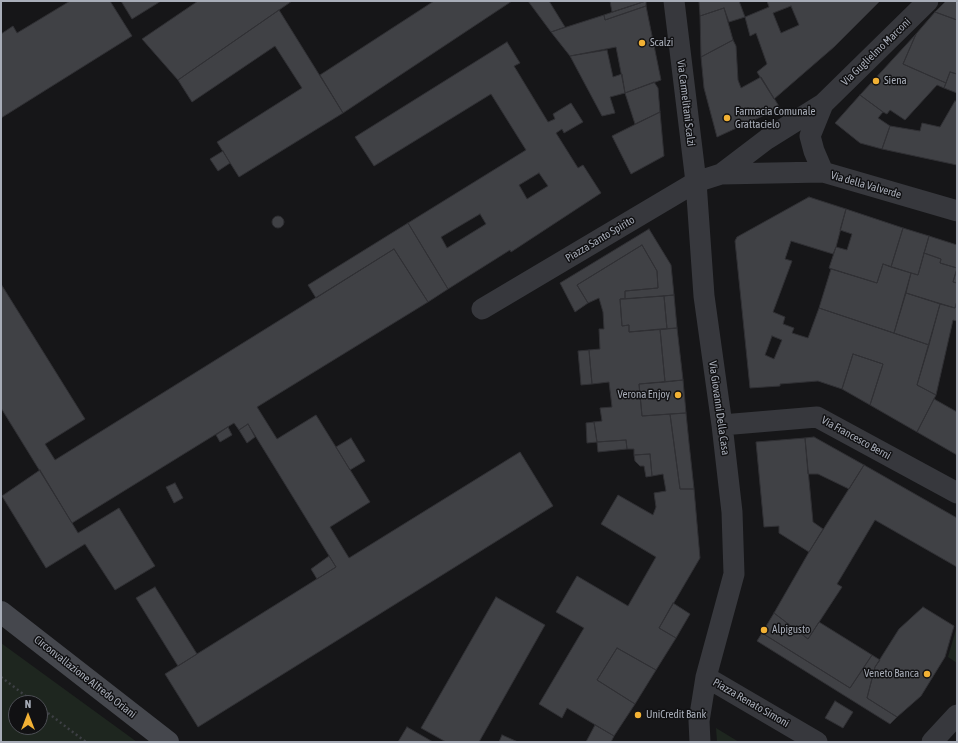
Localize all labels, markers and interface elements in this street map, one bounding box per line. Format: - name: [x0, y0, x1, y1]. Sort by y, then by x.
- street label: Via Guglielmo Marconi: [839, 16, 913, 88]
- place label: Scalzi: [650, 36, 673, 50]
- marker: Scalzi: [637, 38, 647, 48]
- street label: Via Carmelitani Scalzi: [674, 59, 698, 147]
- place label: Siena: [884, 74, 907, 88]
- marker: Siena: [871, 76, 881, 86]
- place label: Farmacia Comunale Grattacielo: [735, 105, 815, 131]
- marker: Farmacia Comunale Grattacielo: [722, 113, 732, 123]
- street label: Via della Valverde: [829, 169, 903, 201]
- street label: Piazza Santo Spirito: [563, 213, 637, 265]
- street label: Via Giovanni Della Casa: [706, 360, 732, 456]
- place label: Verona Enjoy: [617, 388, 670, 402]
- marker: Verona Enjoy: [673, 390, 683, 400]
- street label: Via Francesco Berni: [819, 414, 893, 462]
- place label: Alpigusto: [772, 623, 810, 637]
- marker: Alpigusto: [759, 625, 769, 635]
- street label: Circonvallazione Alfredo Oriani: [31, 633, 139, 721]
- place label: Veneto Banca: [864, 667, 919, 681]
- marker: Veneto Banca: [922, 669, 932, 679]
- street label: Piazza Renato Simoni: [710, 676, 792, 730]
- north arrow: [8, 695, 48, 735]
- text: N: [25, 698, 31, 710]
- place label: UniCredit Bank: [646, 708, 706, 722]
- marker: UniCredit Bank: [633, 710, 643, 720]

